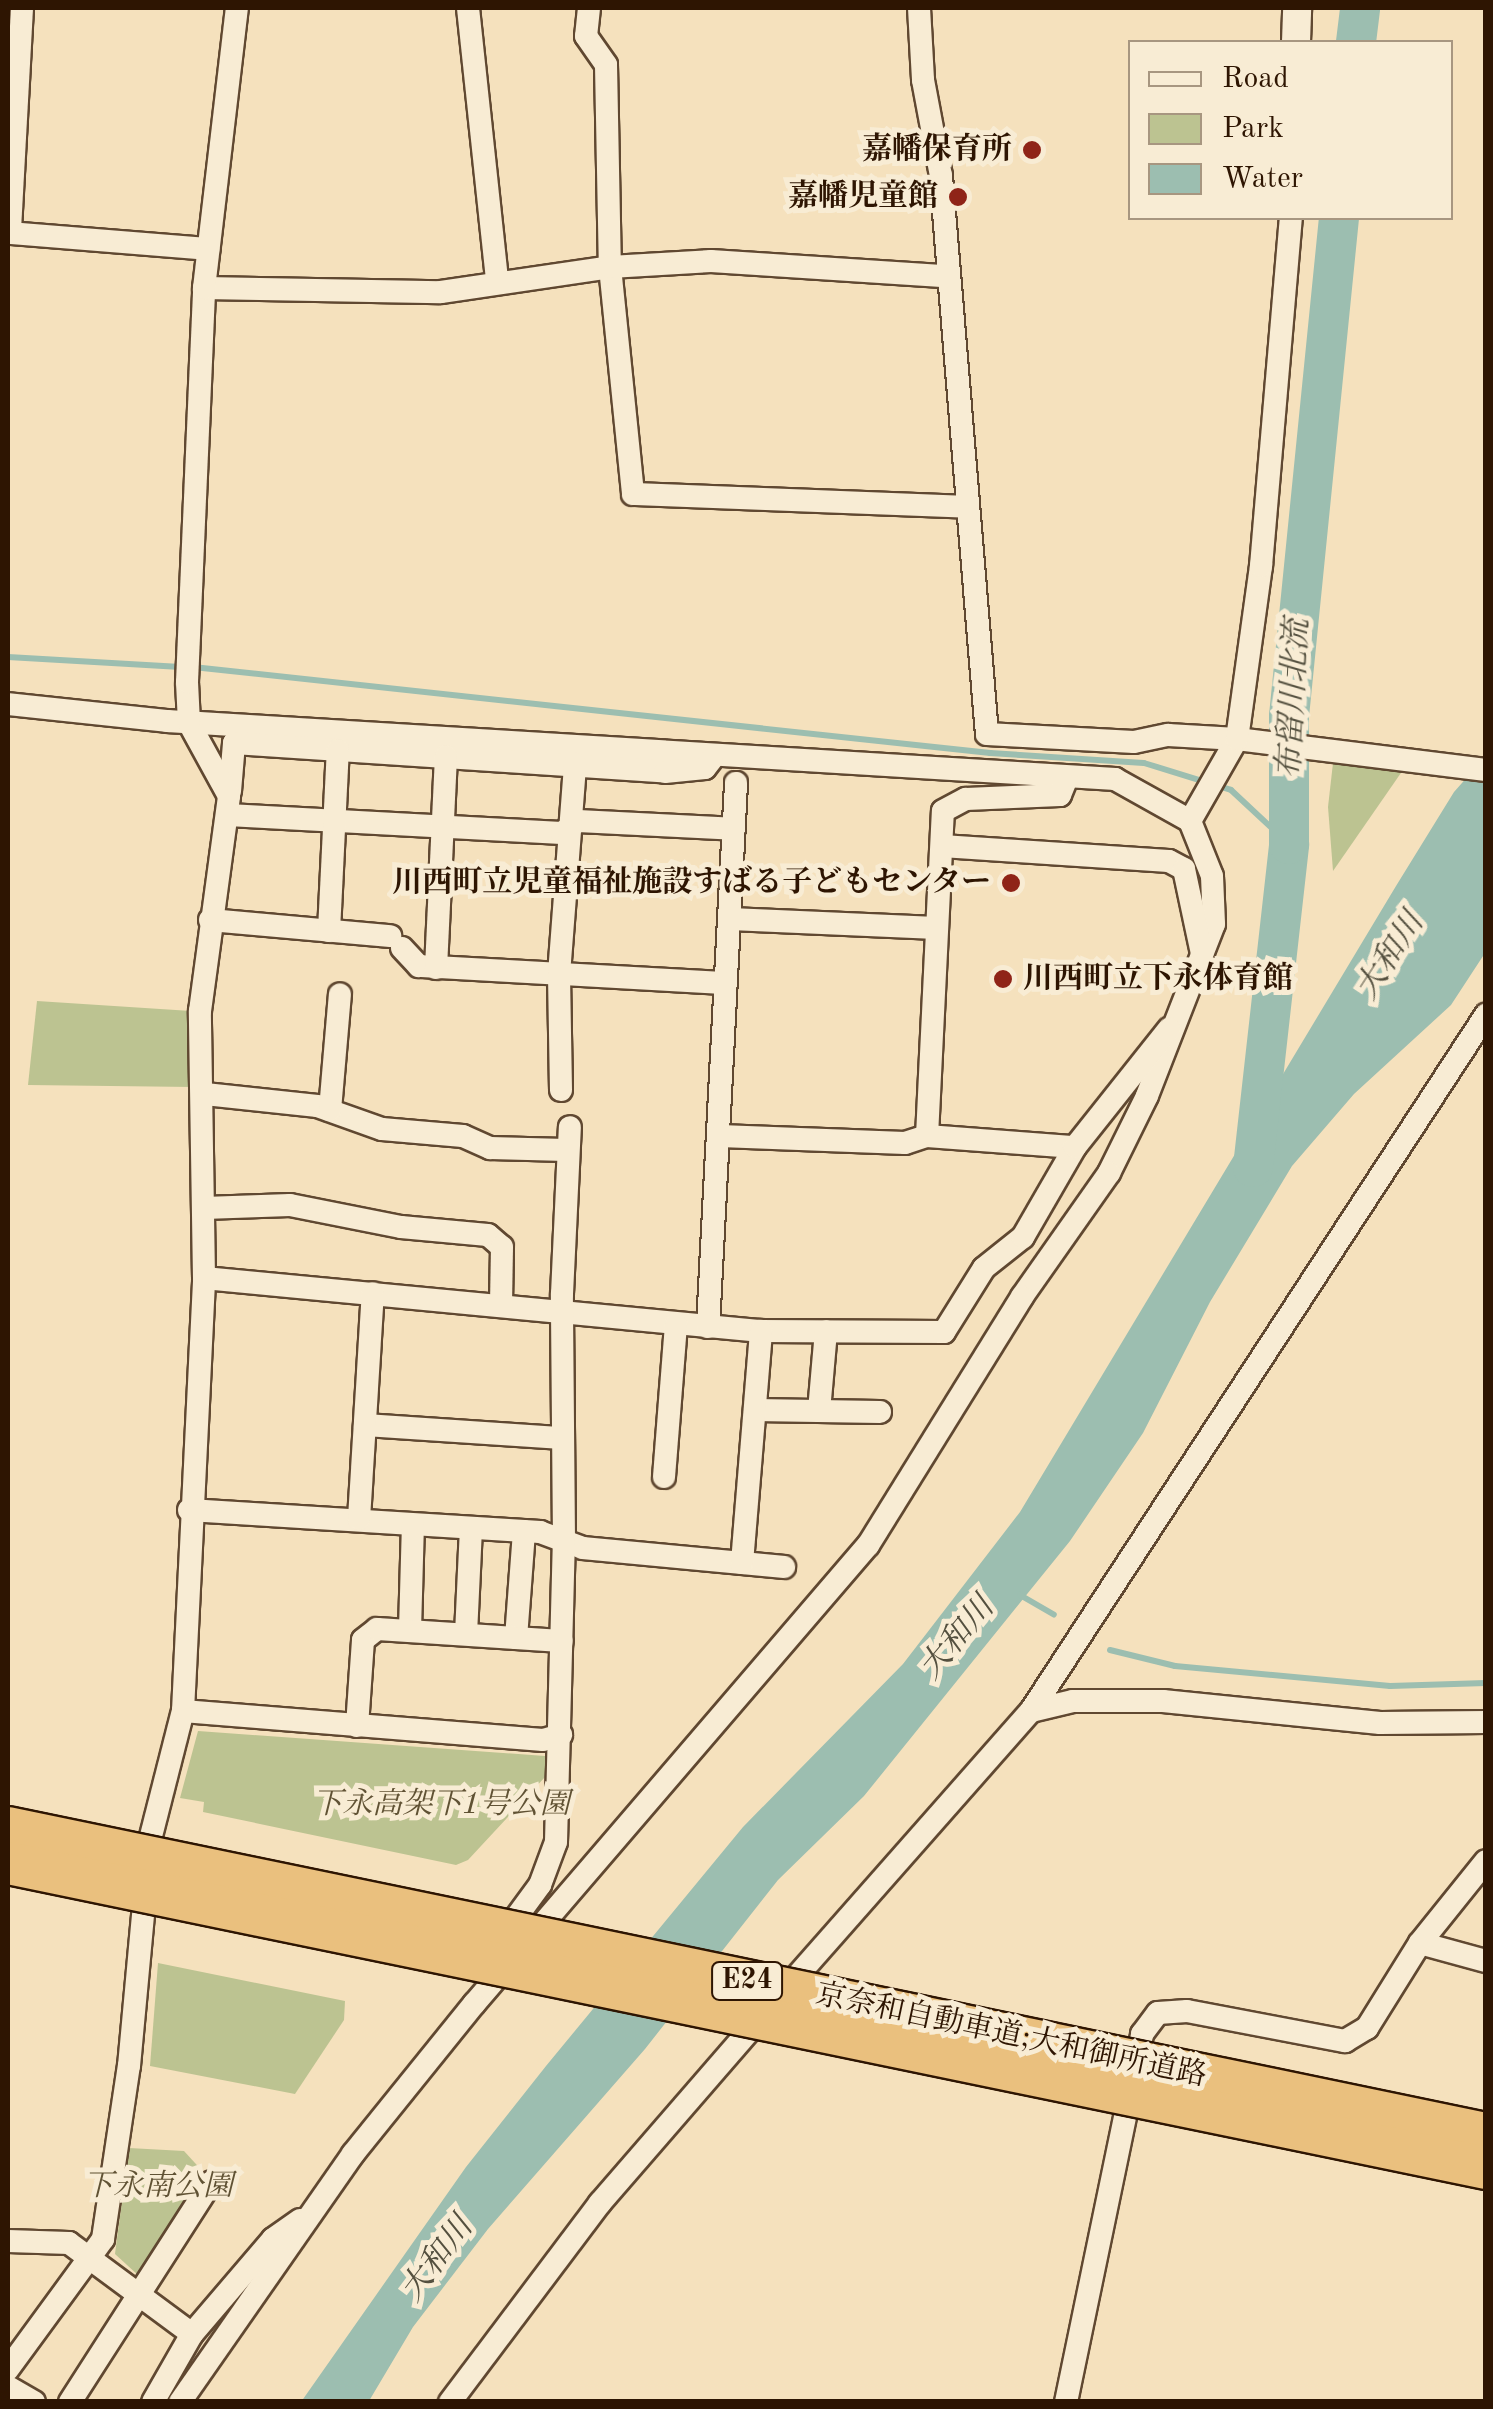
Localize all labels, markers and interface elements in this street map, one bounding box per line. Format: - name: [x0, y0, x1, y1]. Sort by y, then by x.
- legend: [1128, 40, 1453, 220]
- text: Road: [1222, 64, 1289, 94]
- text: Park: [1222, 114, 1284, 144]
- place label: 嘉幡保育所: [862, 132, 1012, 168]
- marker: 嘉幡保育所: [1021, 139, 1043, 161]
- text: Water: [1222, 164, 1303, 194]
- place label: 嘉幡児童館: [788, 179, 938, 215]
- marker: 嘉幡児童館: [947, 186, 969, 208]
- water label: 布留川北流: [1272, 618, 1318, 780]
- place label: 川西町立児童福祉施設すばる子どもセンター: [391, 865, 991, 901]
- marker: 川西町立児童福祉施設すばる子どもセンター: [1000, 872, 1022, 894]
- water label: 大和川: [1349, 906, 1433, 1008]
- place label: 川西町立下永体育館: [1023, 961, 1293, 997]
- marker: 川西町立下永体育館: [992, 968, 1014, 990]
- water label: 大和川: [912, 1590, 1004, 1688]
- park label: 下永高架下1号公園: [312, 1787, 570, 1823]
- road number: E24: [710, 1958, 784, 2004]
- street label: 京奈和自動車道;大和御所道路: [812, 1977, 1210, 2095]
- park label: 下永南公園: [83, 2169, 233, 2205]
- water label: 大和川: [394, 2210, 482, 2310]

